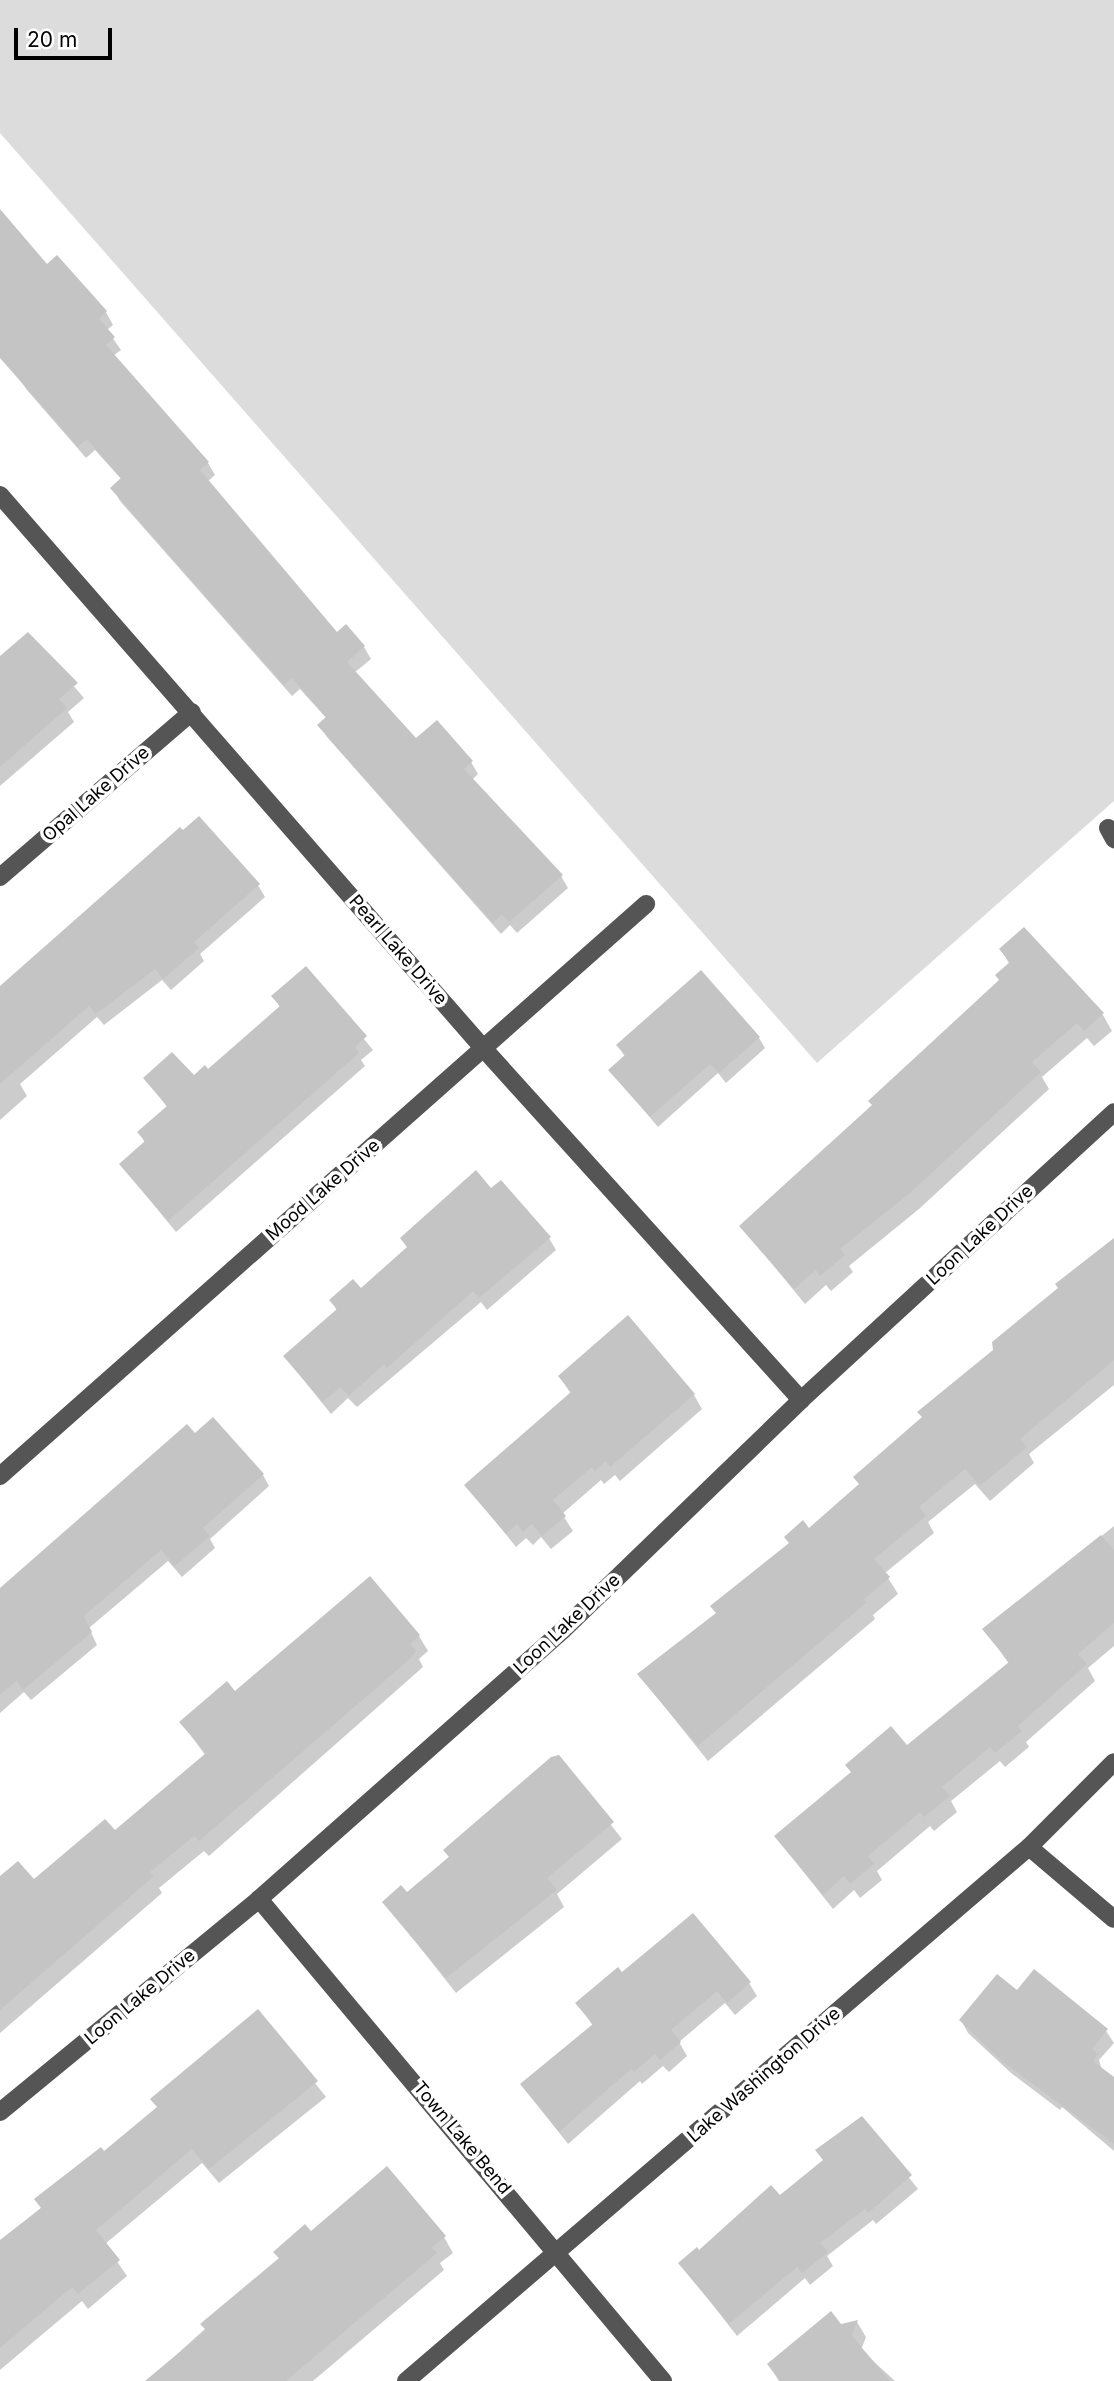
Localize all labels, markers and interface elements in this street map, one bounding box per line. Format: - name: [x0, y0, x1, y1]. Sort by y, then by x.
- scale bar: [18, 14, 116, 58]
- text: 20 m: [27, 27, 77, 52]
- street label: Opal Lake Drive: [38, 742, 154, 846]
- street label: Pearl Lake Drive: [344, 891, 452, 1009]
- street label: Mood Lake Drive: [262, 1135, 384, 1245]
- street label: Loon Lake Drive: [922, 1180, 1038, 1290]
- street label: Loon Lake Drive: [509, 1569, 625, 1679]
- street label: Loon Lake Drive: [80, 1945, 200, 2049]
- street label: Lake Washington Drive: [683, 2003, 845, 2147]
- street label: Town Lake Bend: [409, 2077, 515, 2199]

